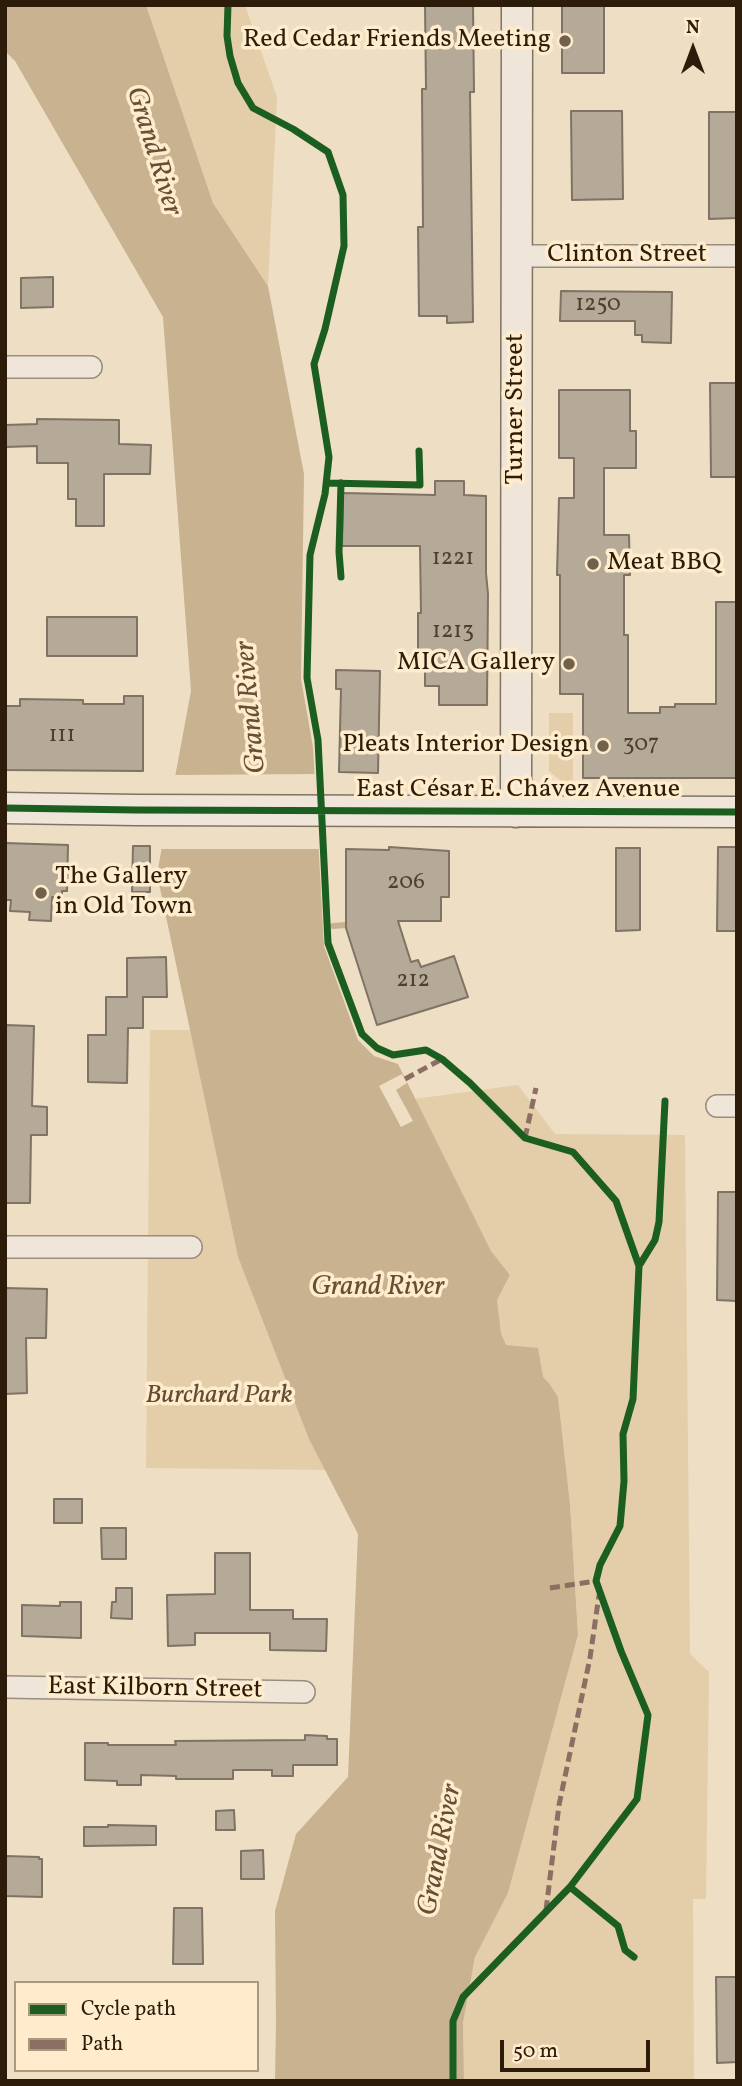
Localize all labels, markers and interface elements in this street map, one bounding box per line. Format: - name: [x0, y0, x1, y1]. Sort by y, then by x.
- north arrow: [658, 14, 728, 84]
- text: N: [686, 15, 700, 41]
- place label: Red Cedar Friends Meeting: [243, 25, 551, 57]
- marker: Red Cedar Friends Meeting: [557, 33, 573, 49]
- water label: Grand River: [116, 83, 188, 221]
- street label: Clinton Street: [547, 240, 707, 272]
- house number: 1250: [575, 292, 621, 320]
- street label: Turner Street: [501, 333, 533, 485]
- house number: 1221: [432, 546, 474, 574]
- place label: Meat BBQ: [607, 548, 721, 580]
- marker: Meat BBQ: [585, 556, 601, 572]
- house number: 1213: [432, 619, 474, 647]
- water label: Grand River: [230, 639, 276, 775]
- place label: MICA Gallery: [397, 648, 555, 680]
- marker: MICA Gallery: [561, 656, 577, 672]
- house number: 111: [49, 723, 75, 751]
- place label: Pleats Interior Design: [342, 730, 589, 762]
- house number: 307: [623, 732, 659, 760]
- marker: Pleats Interior Design: [595, 738, 611, 754]
- street label: East César E. Chávez Avenue: [356, 775, 680, 807]
- place label: The Gallery in Old Town: [55, 862, 193, 924]
- house number: 206: [387, 870, 425, 898]
- marker: The Gallery in Old Town: [33, 885, 49, 901]
- house number: 212: [396, 968, 430, 996]
- water label: Grand River: [311, 1272, 445, 1306]
- park label: Burchard Park: [145, 1381, 293, 1413]
- street label: East Kilborn Street: [47, 1673, 263, 1707]
- water label: Grand River: [413, 1781, 471, 1919]
- legend: [14, 1981, 259, 2072]
- text: Cycle path: [81, 1995, 176, 2024]
- scale bar: [504, 2026, 654, 2070]
- text: Path: [81, 2030, 123, 2059]
- text: 50 m: [513, 2037, 558, 2066]

